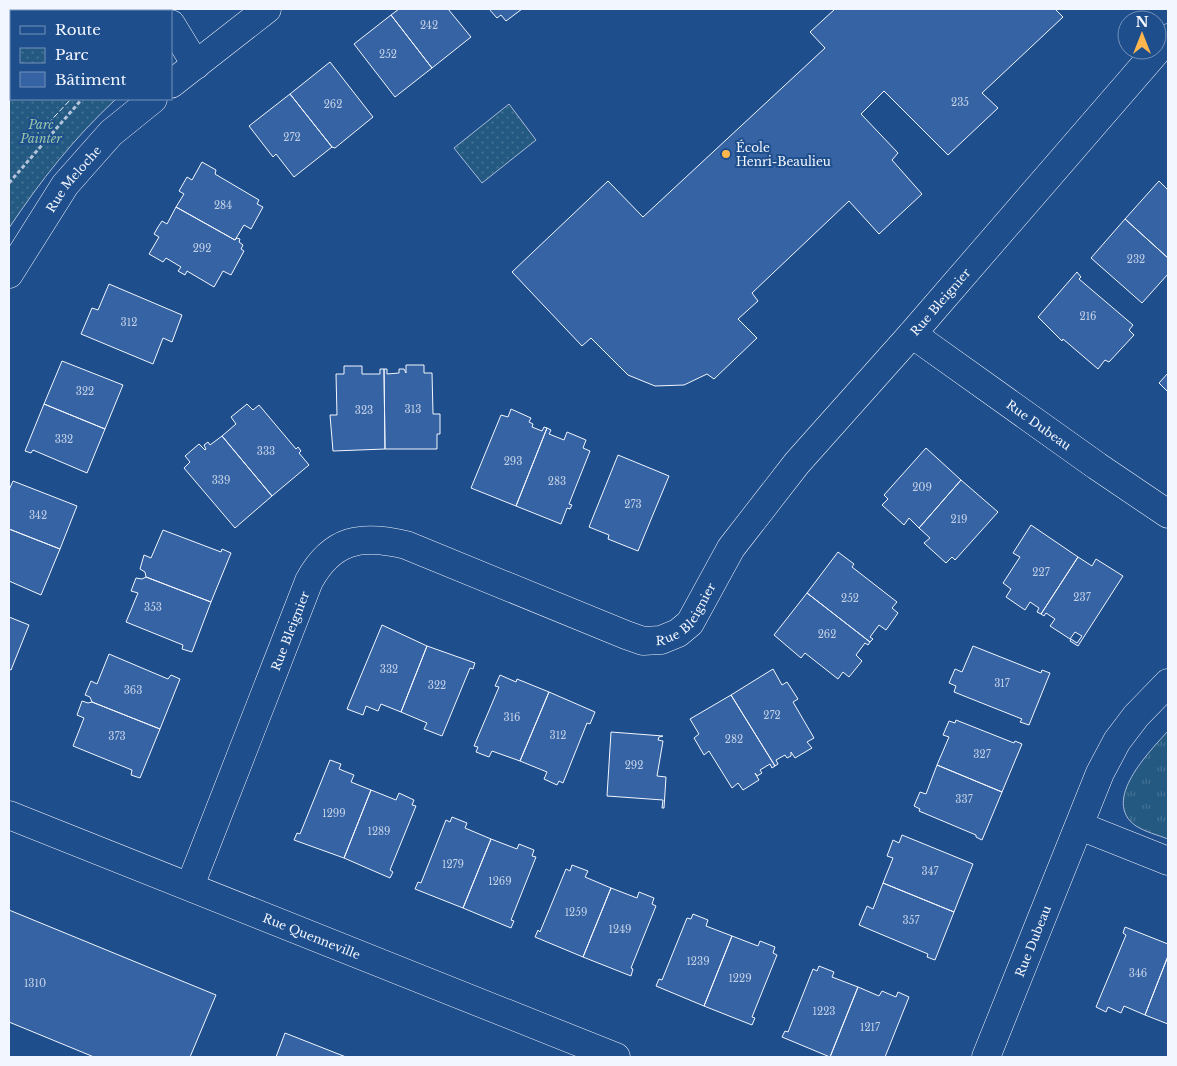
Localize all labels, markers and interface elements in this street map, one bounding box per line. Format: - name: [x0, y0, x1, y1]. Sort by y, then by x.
- legend: [10, 10, 172, 100]
- north arrow: [1117, 10, 1167, 60]
- text: N: [1135, 13, 1149, 31]
- house number: 242: [420, 19, 438, 32]
- text: Route: [55, 20, 101, 39]
- text: Parc: [55, 45, 88, 64]
- house number: 252: [379, 48, 397, 61]
- text: Bâtiment: [55, 70, 127, 89]
- house number: 235: [951, 96, 969, 109]
- house number: 262: [324, 98, 342, 111]
- park label: Parc Painter: [19, 117, 62, 146]
- house number: 272: [283, 131, 301, 144]
- place label: École Henri-Beaulieu: [736, 139, 831, 169]
- street label: Rue Meloche: [42, 142, 104, 215]
- marker: École Henri-Beaulieu: [720, 148, 732, 160]
- house number: 284: [214, 199, 232, 212]
- house number: 292: [193, 242, 211, 255]
- house number: 232: [1127, 253, 1145, 266]
- street label: Rue Bleignier: [907, 265, 973, 338]
- house number: 216: [1079, 310, 1097, 323]
- house number: 312: [121, 316, 137, 329]
- house number: 322: [76, 385, 94, 398]
- street label: Rue Dubeau: [1004, 396, 1074, 453]
- house number: 313: [405, 403, 421, 416]
- house number: 323: [355, 404, 373, 417]
- house number: 332: [55, 433, 73, 446]
- house number: 333: [257, 445, 275, 458]
- house number: 293: [504, 455, 522, 468]
- house number: 339: [212, 474, 230, 487]
- house number: 283: [548, 475, 566, 488]
- house number: 209: [912, 481, 932, 494]
- house number: 273: [624, 498, 642, 511]
- house number: 342: [29, 509, 47, 522]
- house number: 219: [950, 513, 968, 526]
- house number: 227: [1032, 566, 1051, 579]
- street label: Rue Bleignier: [655, 580, 718, 648]
- street label: Rue Bleignier: [267, 589, 312, 673]
- house number: 237: [1073, 591, 1092, 604]
- house number: 252: [841, 592, 859, 605]
- house number: 353: [144, 601, 162, 614]
- house number: 262: [818, 628, 836, 641]
- house number: 332: [380, 663, 398, 676]
- house number: 317: [994, 677, 1011, 690]
- house number: 322: [428, 679, 446, 692]
- house number: 363: [124, 684, 142, 697]
- house number: 272: [763, 709, 781, 722]
- house number: 316: [503, 711, 521, 724]
- house number: 312: [550, 729, 566, 742]
- house number: 373: [108, 730, 126, 743]
- house number: 282: [725, 733, 743, 746]
- house number: 327: [973, 748, 992, 761]
- house number: 292: [625, 759, 643, 772]
- house number: 337: [955, 793, 974, 806]
- house number: 1299: [322, 807, 346, 820]
- house number: 1289: [367, 825, 391, 838]
- house number: 1279: [442, 858, 464, 871]
- house number: 347: [921, 865, 939, 878]
- house number: 1269: [488, 875, 512, 888]
- street label: Rue Dubeau: [1011, 903, 1054, 979]
- house number: 1259: [565, 906, 587, 919]
- street label: Rue Quenneville: [261, 910, 363, 962]
- house number: 357: [903, 914, 920, 927]
- house number: 1249: [609, 923, 631, 936]
- house number: 1239: [686, 955, 710, 968]
- house number: 346: [1129, 967, 1147, 980]
- house number: 1229: [728, 972, 752, 985]
- house number: 1310: [24, 977, 46, 990]
- house number: 1223: [813, 1005, 835, 1018]
- house number: 1217: [860, 1021, 881, 1034]

